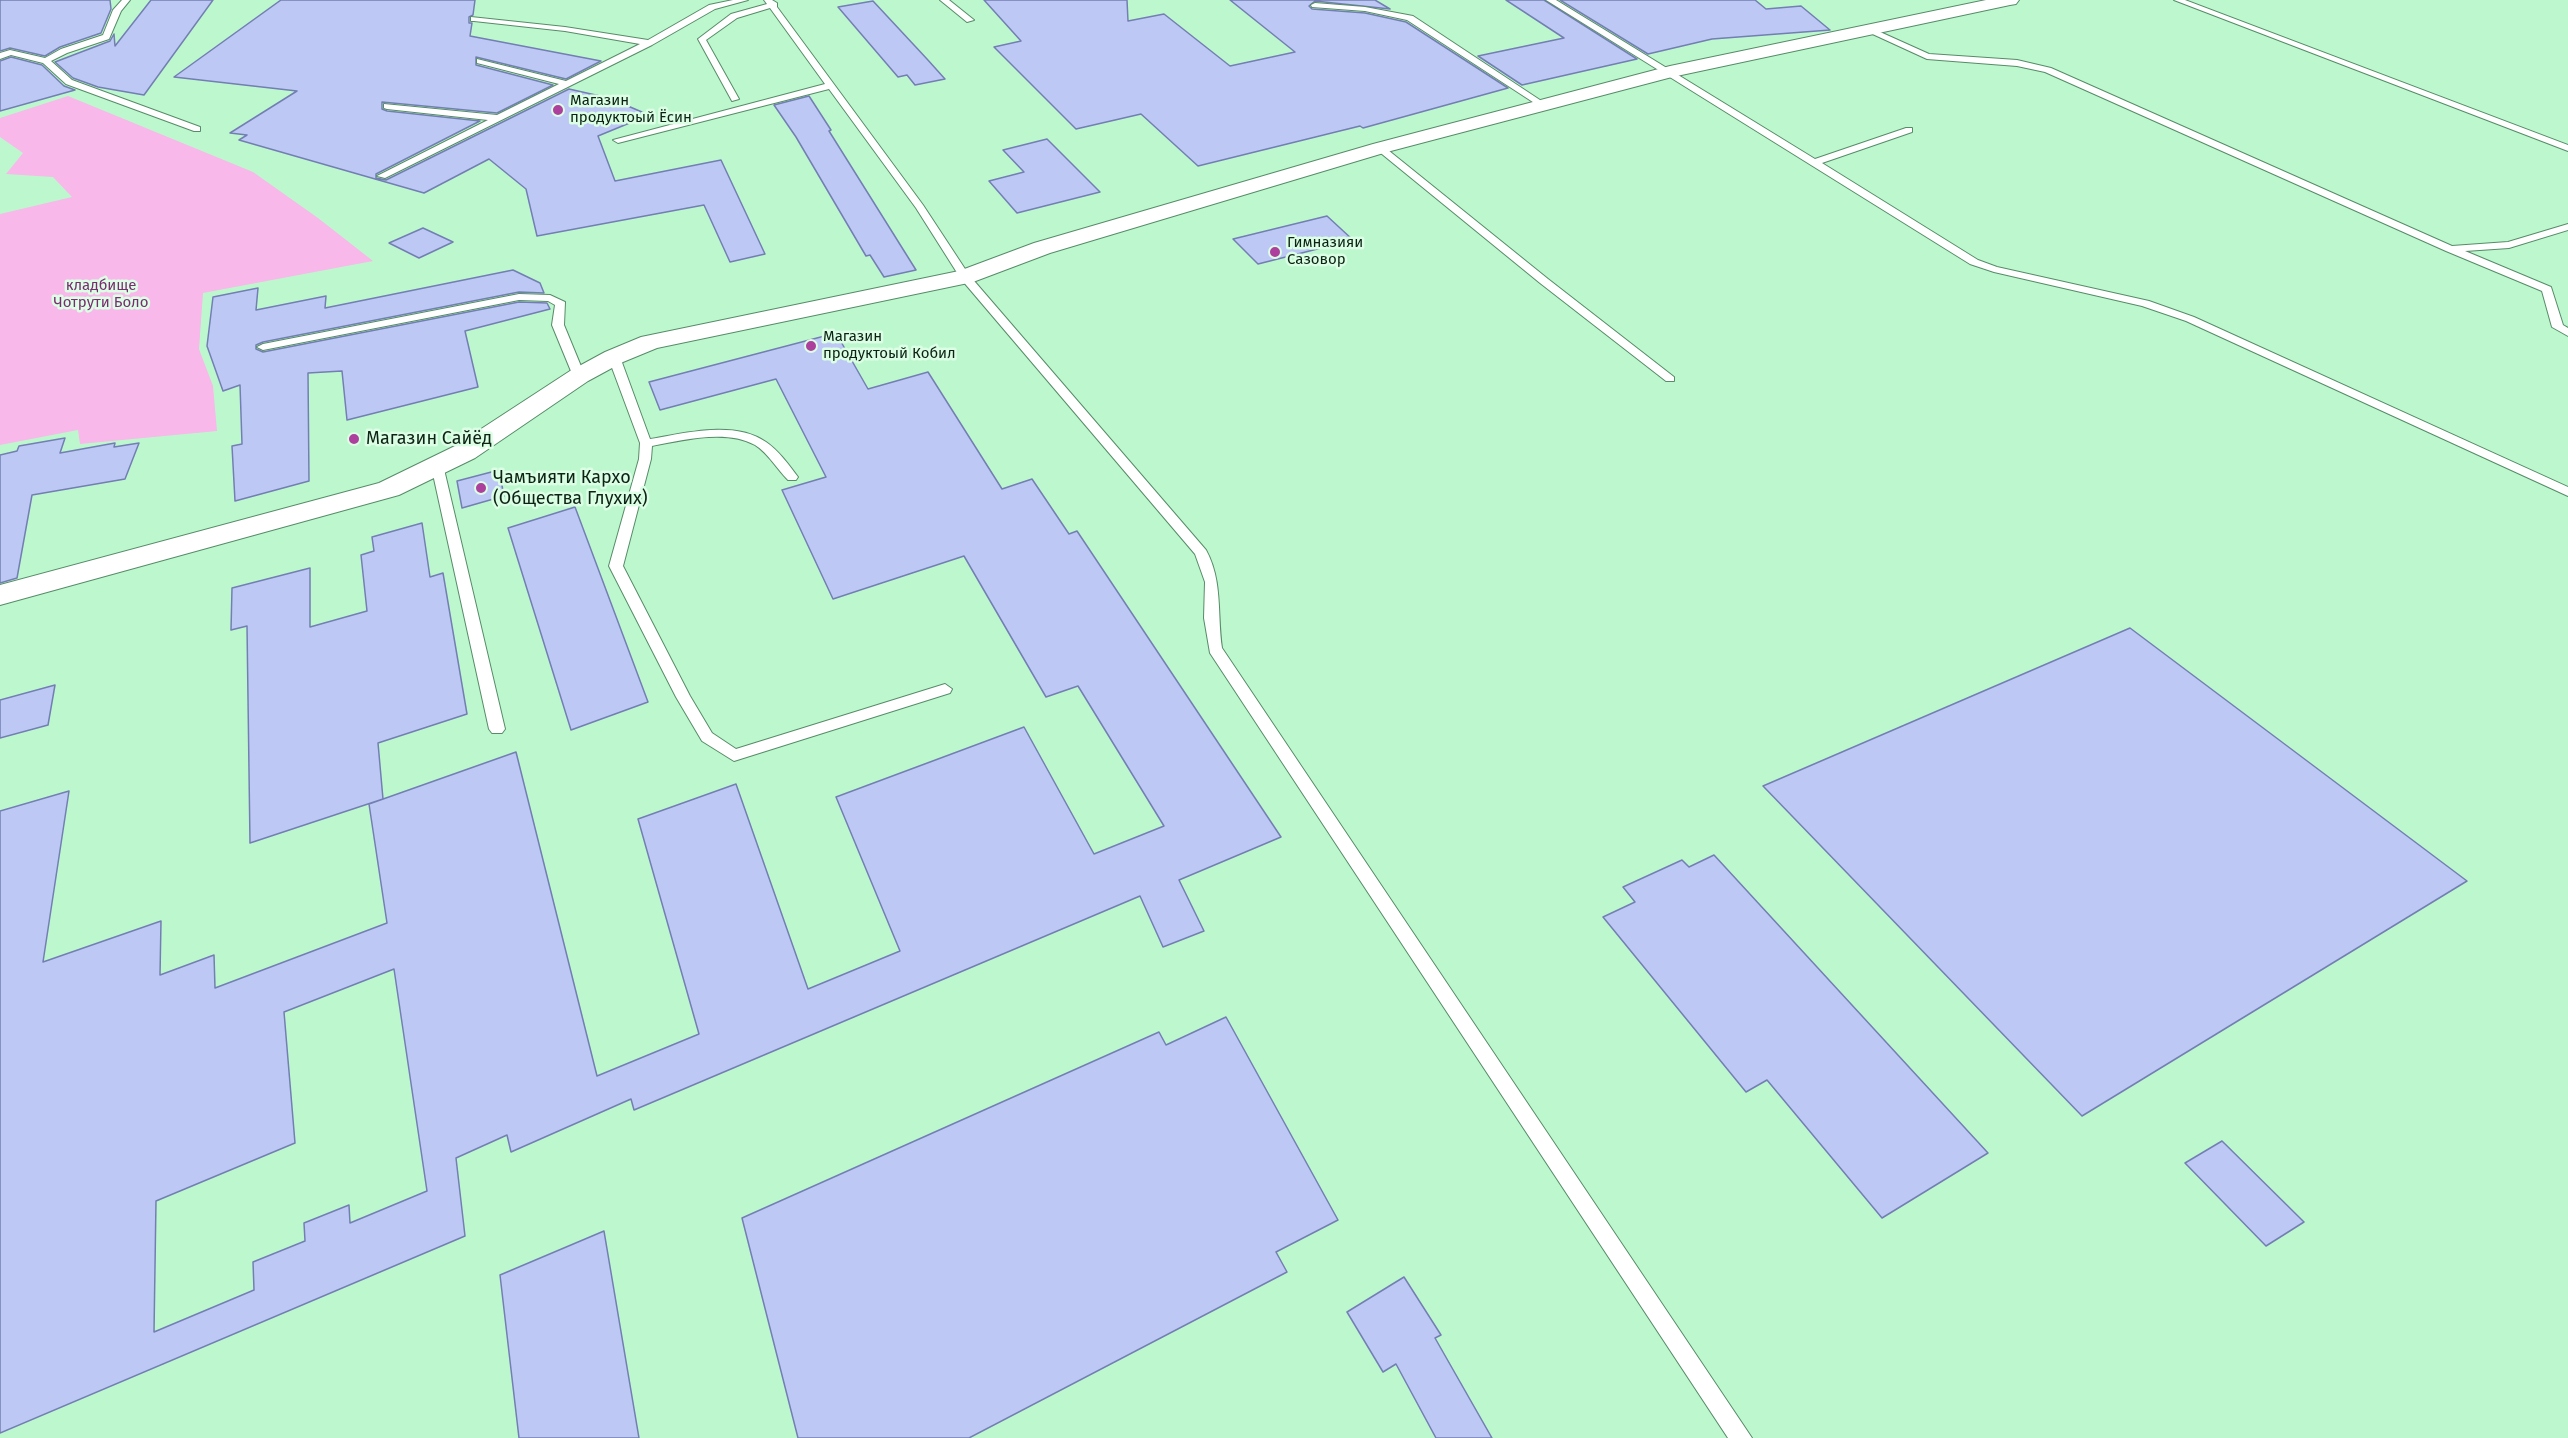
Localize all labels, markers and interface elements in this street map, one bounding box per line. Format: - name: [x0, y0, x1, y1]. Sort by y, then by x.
- place label: Магазин продуктоый Ёсин: [570, 92, 692, 127]
- marker: Магазин продуктоый Ёсин: [551, 103, 565, 117]
- place label: Гимназияи Сазовор: [1287, 234, 1363, 269]
- marker: Гимназияи Сазовор: [1268, 245, 1282, 259]
- park label: кладбище Чотрути Боло: [54, 277, 148, 312]
- place label: Магазин продуктоый Кобил: [823, 328, 956, 363]
- marker: Магазин продуктоый Кобил: [804, 339, 818, 353]
- place label: Магазин Сайёд: [366, 428, 492, 450]
- marker: Магазин Сайёд: [347, 432, 361, 446]
- place label: Чамъияти Кархо (Общества Глухих): [493, 467, 648, 510]
- marker: Чамъияти Кархо (Общества Глухих): [474, 481, 488, 495]

